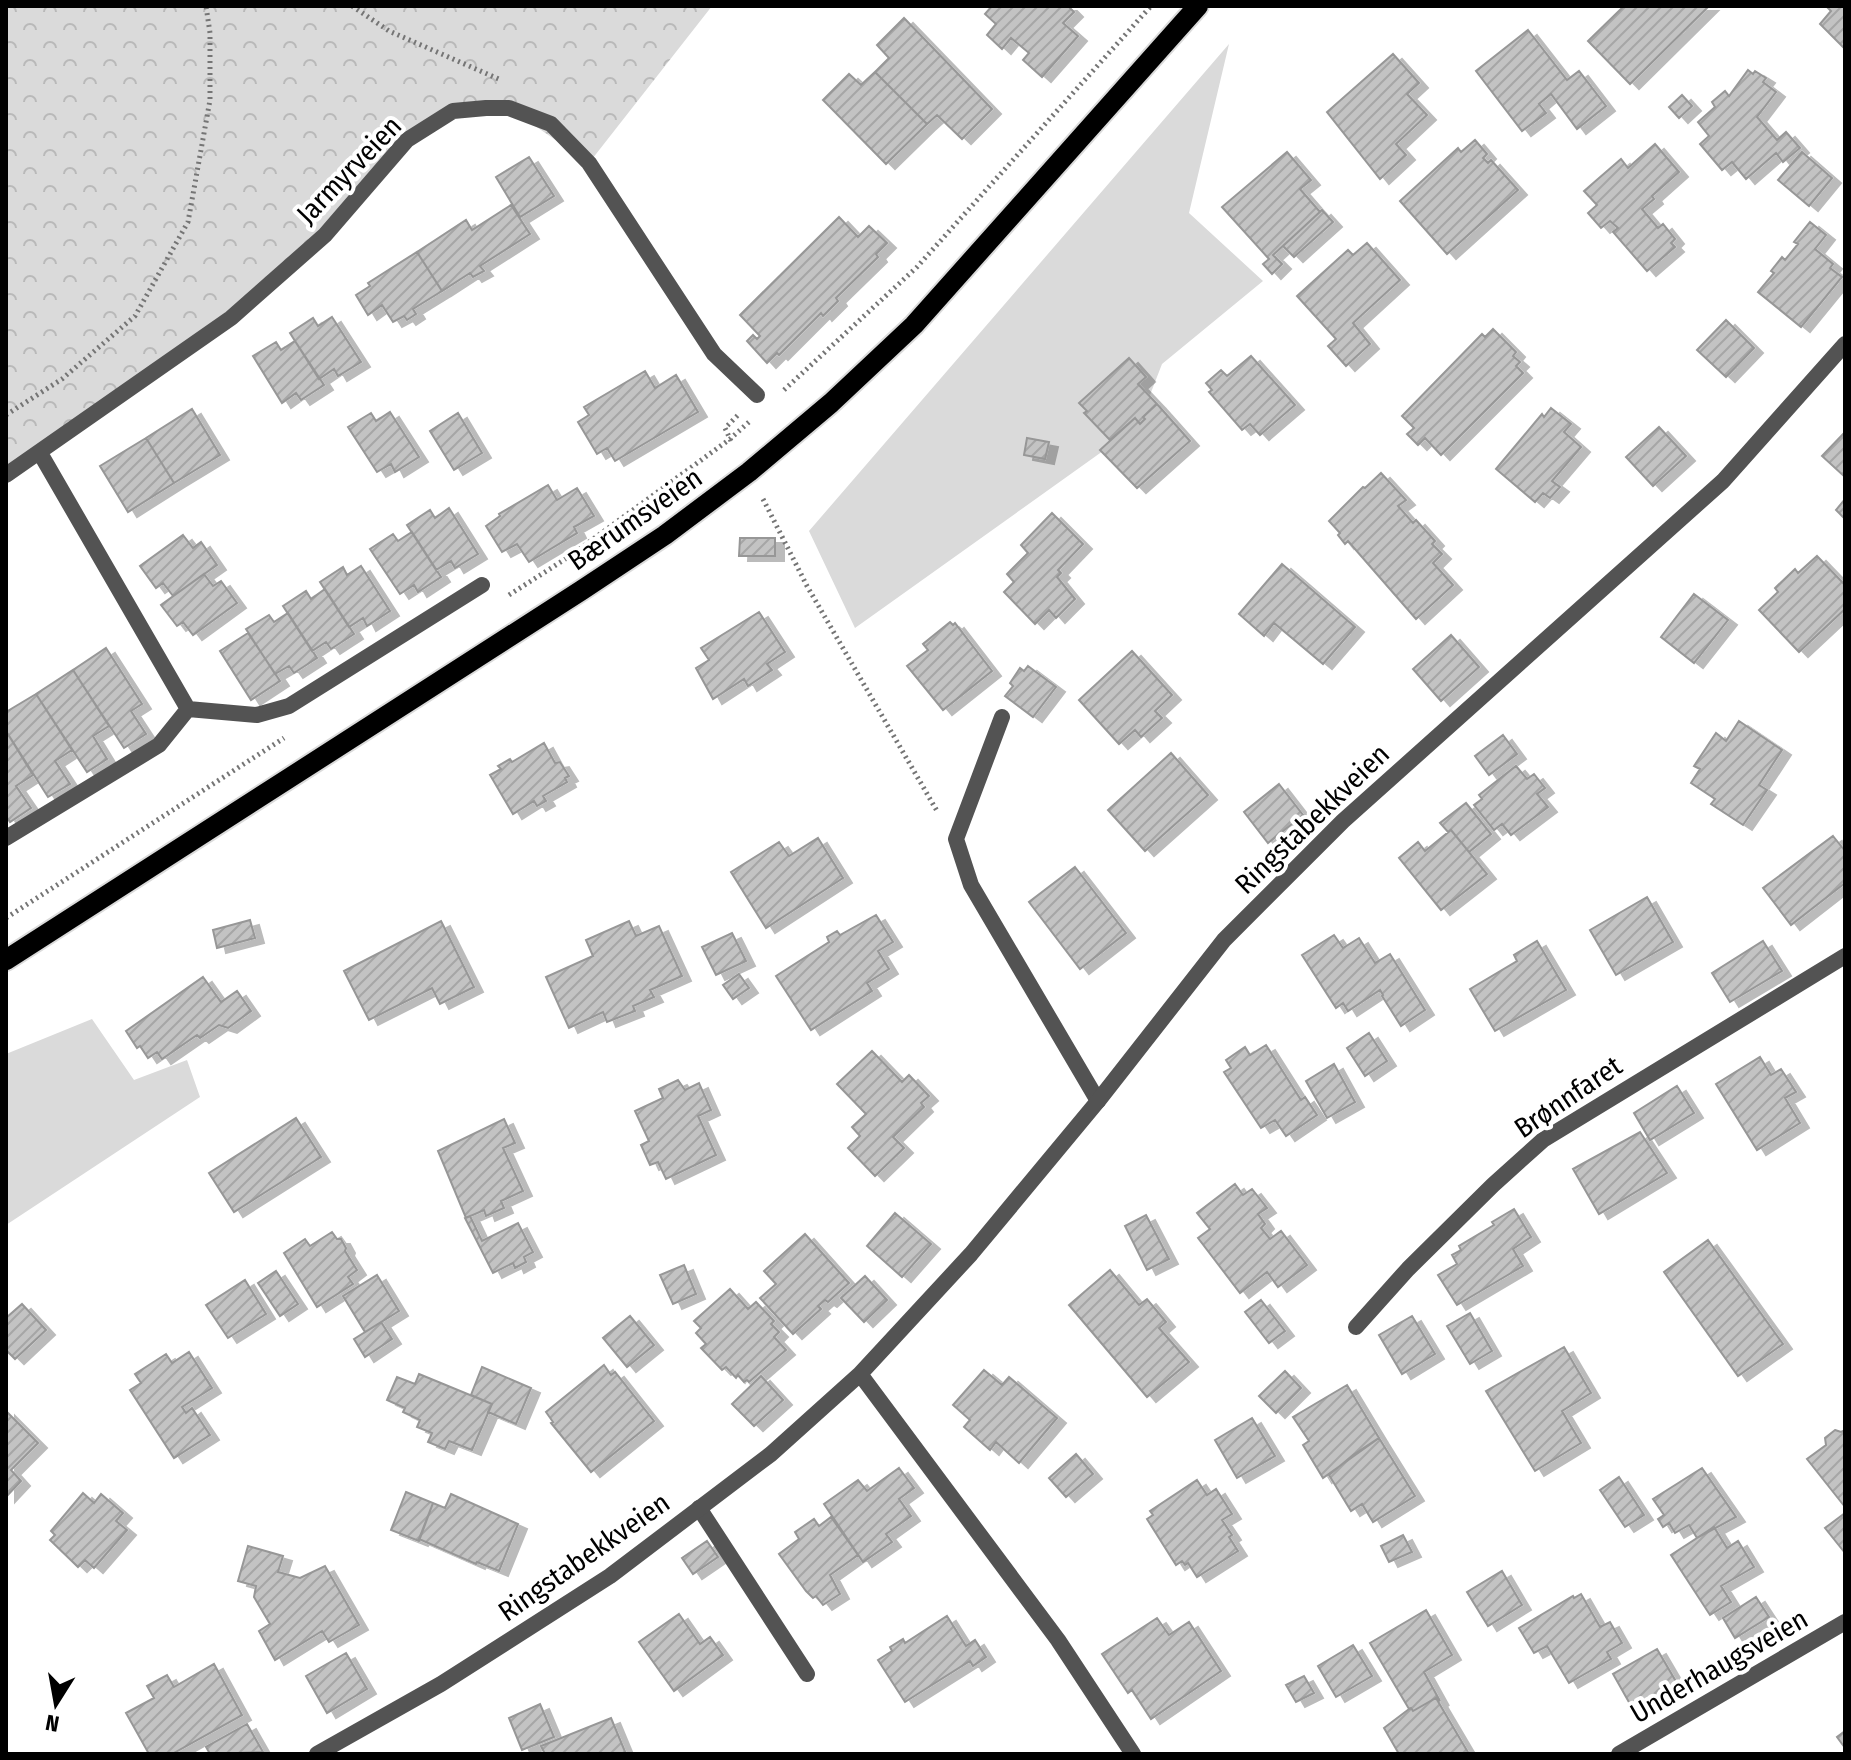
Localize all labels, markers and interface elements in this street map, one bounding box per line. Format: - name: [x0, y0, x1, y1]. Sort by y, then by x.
- street label: Jarmyrveien: [290, 109, 408, 231]
- street label: Bærumsveien: [562, 461, 708, 577]
- street label: Ringstabekkveien: [1228, 737, 1396, 901]
- street label: Brønnfaret: [1508, 1049, 1629, 1145]
- street label: Ringstabekkveien: [492, 1486, 676, 1628]
- street label: Underhaugsveien: [1624, 1602, 1814, 1730]
- north arrow: [16, 1664, 96, 1744]
- text: N: [43, 1709, 61, 1738]

